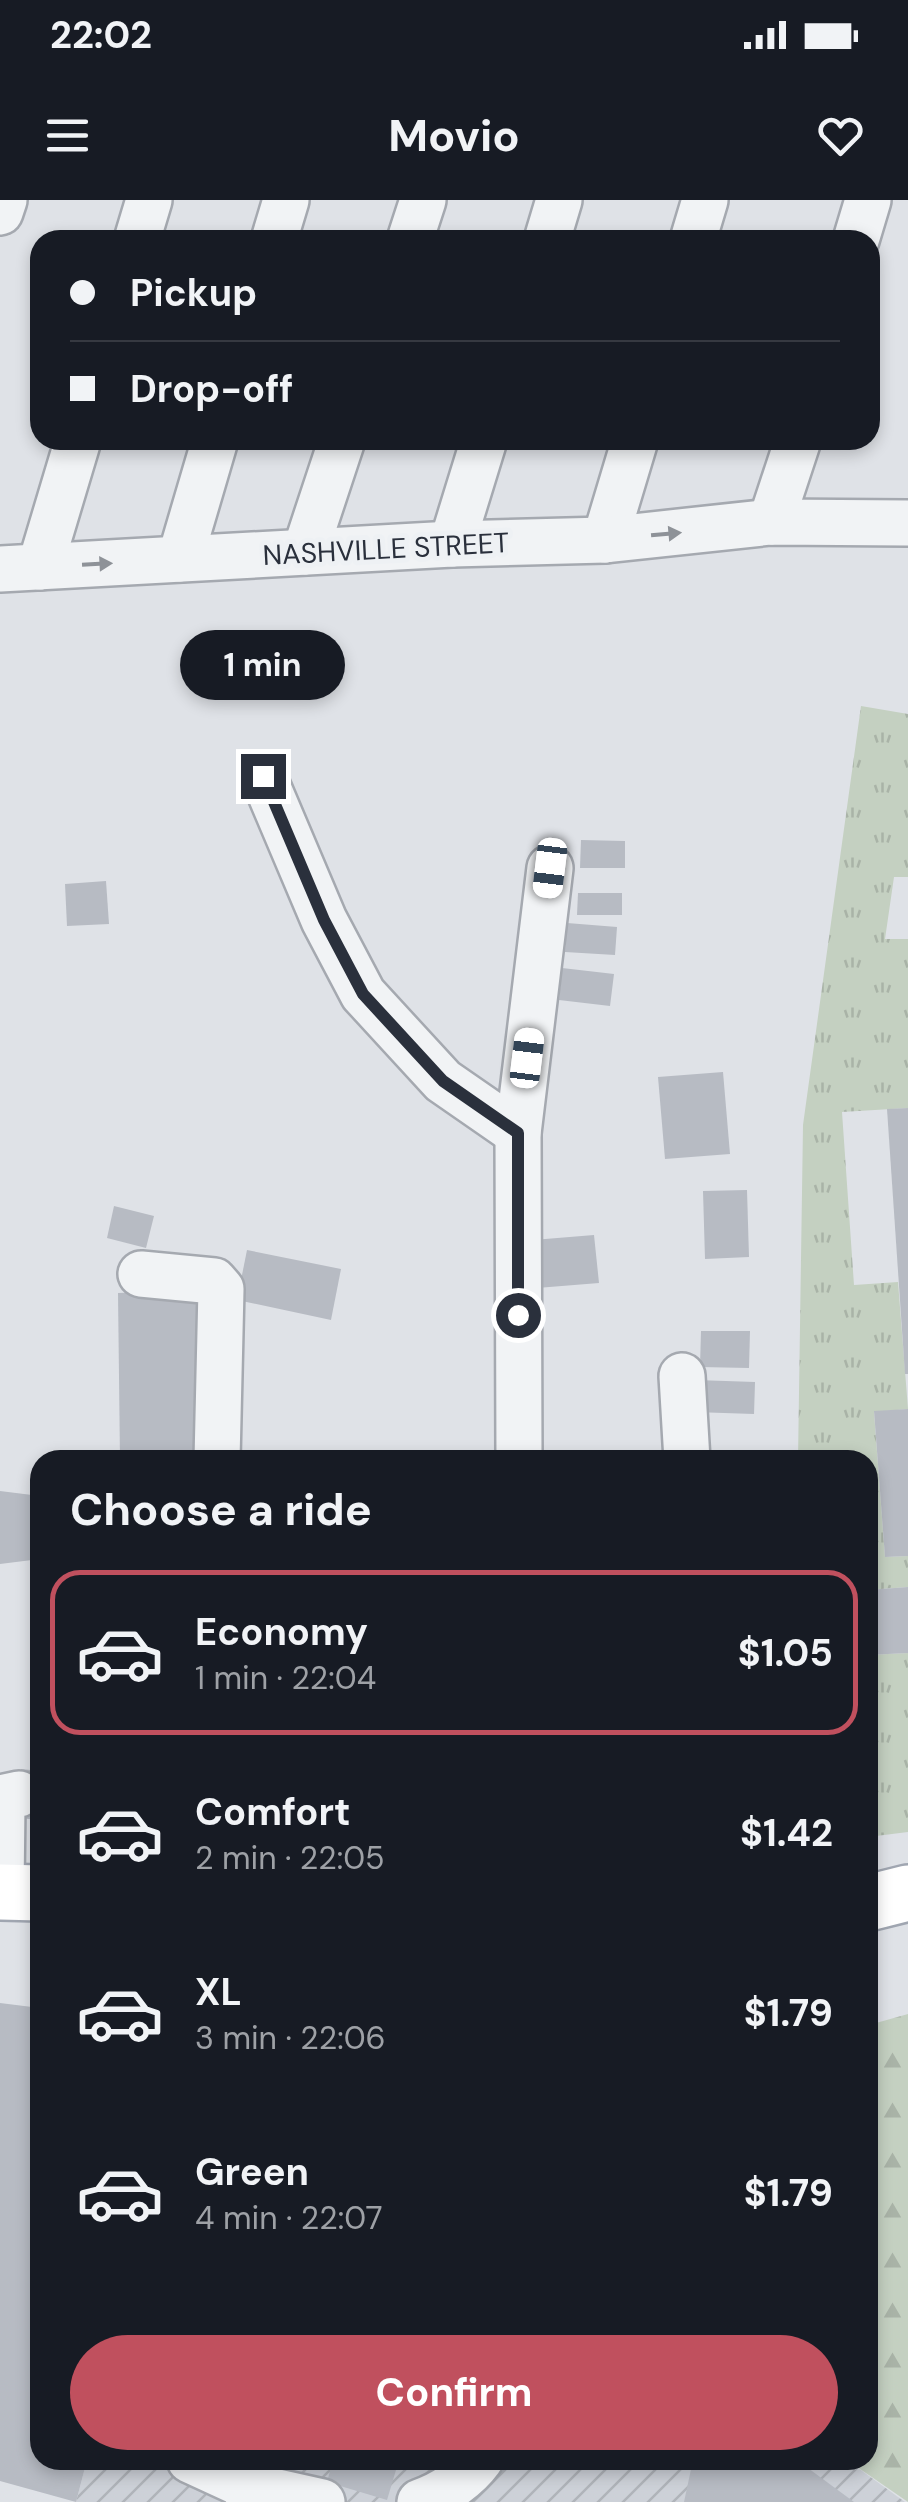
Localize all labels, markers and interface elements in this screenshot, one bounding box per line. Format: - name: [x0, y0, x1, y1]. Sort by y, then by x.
- text: 22:02: [50, 10, 152, 60]
- text: Movio: [388, 106, 520, 165]
- icon: menu: [40, 108, 95, 163]
- icon: heart: [813, 108, 868, 163]
- text: Pickup: [130, 268, 257, 318]
- text: Drop-off: [130, 364, 293, 414]
- street label: NASHVILLE STREET: [262, 524, 510, 574]
- one-way arrow: [651, 526, 683, 542]
- one-way arrow: [82, 556, 114, 572]
- callout: 1 min: [180, 631, 346, 701]
- text: 1 min: [224, 644, 301, 686]
- route end: [241, 754, 286, 799]
- car: [531, 836, 569, 900]
- car: [508, 1026, 546, 1090]
- route start: [496, 1293, 541, 1338]
- text: Choose a ride: [70, 1480, 372, 1539]
- text: Economy: [195, 1607, 368, 1657]
- icon: car: [75, 1608, 165, 1698]
- text: $1.05: [738, 1628, 833, 1678]
- text: 1 min · 22:04: [195, 1657, 376, 1699]
- text: Comfort: [195, 1787, 351, 1837]
- icon: car: [75, 1788, 165, 1878]
- text: $1.42: [740, 1808, 833, 1858]
- text: 2 min · 22:05: [195, 1837, 385, 1879]
- text: XL: [195, 1967, 242, 2017]
- icon: car: [75, 1968, 165, 2058]
- text: $1.79: [744, 1988, 833, 2038]
- text: 3 min · 22:06: [195, 2017, 386, 2059]
- text: Green: [195, 2147, 309, 2197]
- icon: car: [75, 2148, 165, 2238]
- text: $1.79: [744, 2168, 833, 2218]
- text: 4 min · 22:07: [195, 2197, 383, 2239]
- button: Confirm: [70, 2335, 838, 2450]

